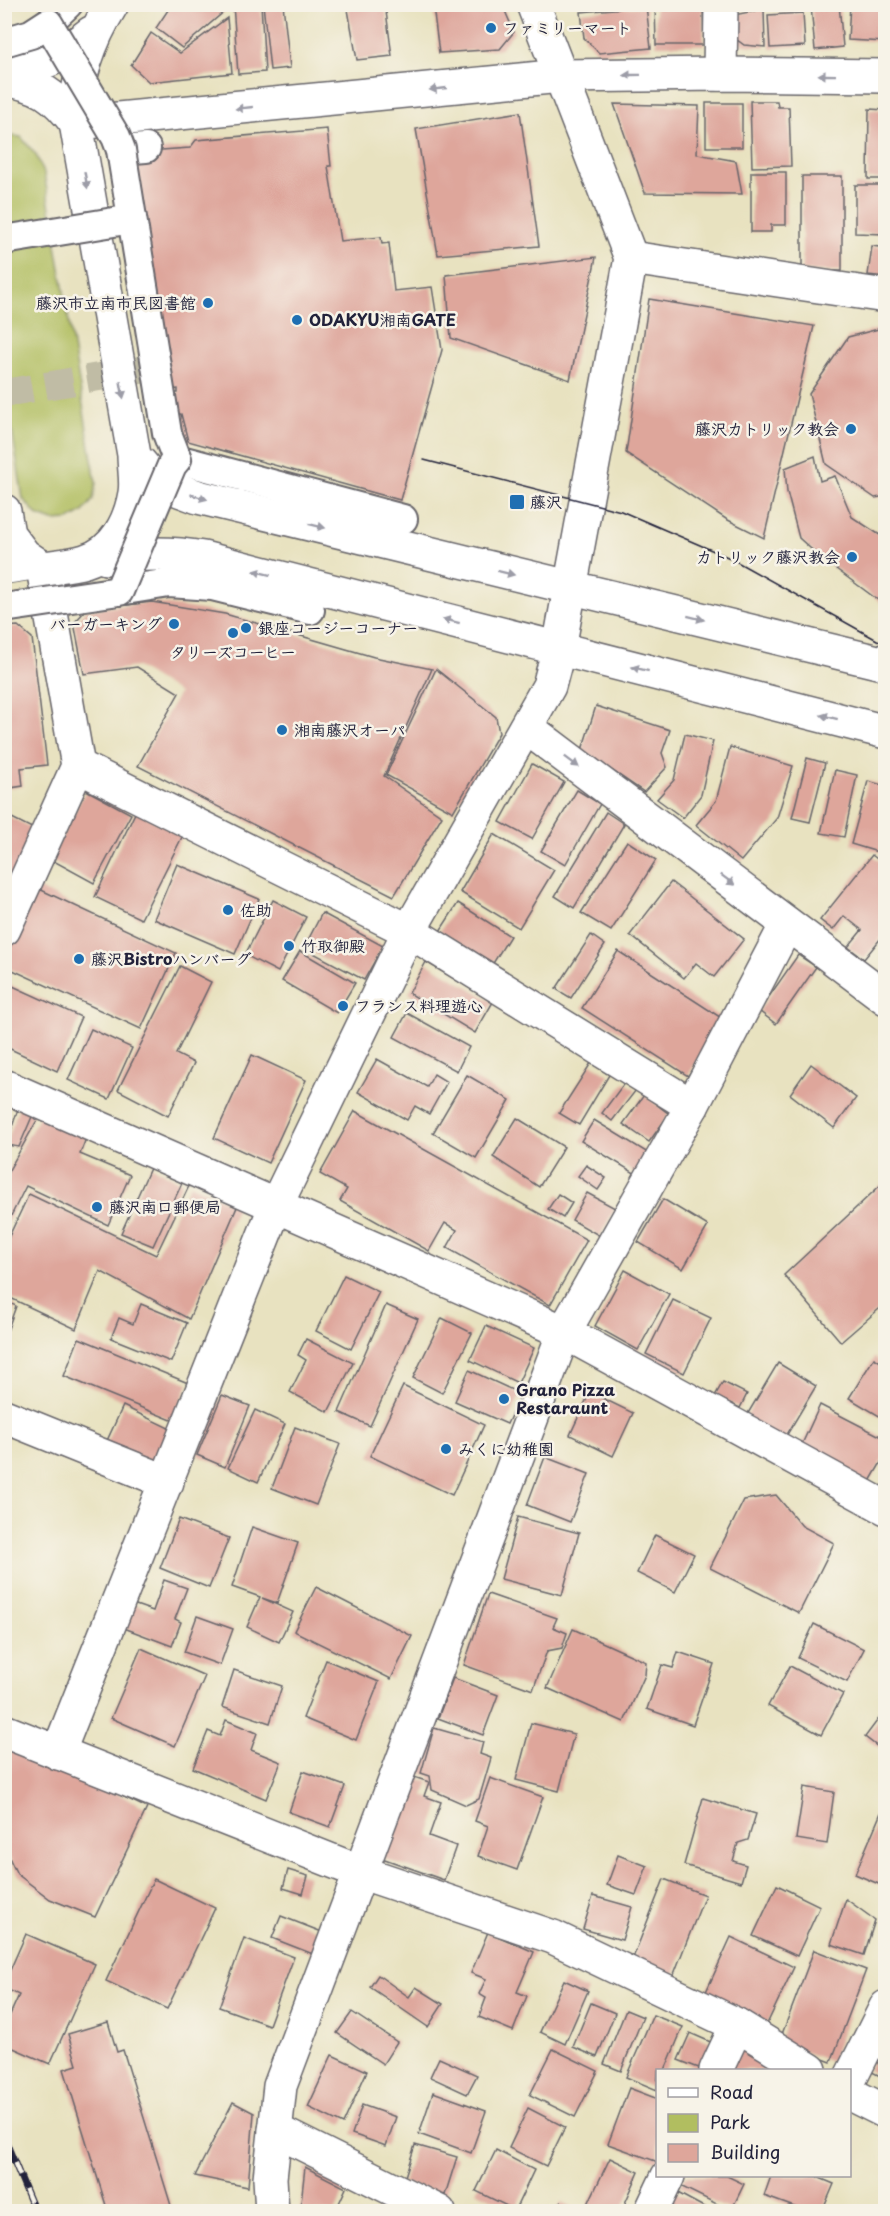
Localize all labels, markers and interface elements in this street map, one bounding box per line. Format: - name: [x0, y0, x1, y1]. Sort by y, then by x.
- place label: ファミリーマート: [503, 15, 632, 39]
- marker: ファミリーマート: [484, 21, 498, 35]
- one-way arrow: [623, 70, 642, 80]
- one-way arrow: [818, 70, 837, 80]
- one-way arrow: [428, 84, 447, 94]
- one-way arrow: [234, 103, 253, 113]
- one-way arrow: [82, 171, 91, 190]
- place label: 藤沢市立南市民図書館: [36, 290, 196, 314]
- marker: 藤沢市立南市民図書館: [201, 296, 215, 310]
- place label: ODAKYU湘南GATE: [309, 307, 456, 331]
- marker: ODAKYU湘南GATE: [290, 313, 304, 327]
- one-way arrow: [118, 381, 127, 400]
- place label: 藤沢カトリック教会: [695, 416, 839, 440]
- marker: 藤沢カトリック教会: [844, 422, 858, 436]
- place label: 藤沢: [530, 489, 562, 513]
- one-way arrow: [190, 493, 208, 502]
- marker: 藤沢: [508, 493, 526, 511]
- one-way arrow: [307, 521, 326, 531]
- place label: カトリック藤沢教会: [696, 544, 840, 568]
- marker: カトリック藤沢教会: [845, 550, 859, 564]
- one-way arrow: [253, 567, 271, 577]
- one-way arrow: [497, 568, 515, 578]
- place label: バーガーキング: [50, 611, 162, 635]
- one-way arrow: [686, 613, 705, 623]
- place label: 銀座コージーコーナー: [258, 615, 418, 639]
- one-way arrow: [442, 615, 460, 625]
- marker: バーガーキング: [167, 617, 181, 631]
- marker: 銀座コージーコーナー: [239, 621, 253, 635]
- marker: タリーズコーヒー: [226, 626, 240, 640]
- place label: タリーズコーヒー: [170, 639, 296, 663]
- one-way arrow: [631, 664, 649, 673]
- one-way arrow: [820, 712, 838, 722]
- place label: 湘南藤沢オーパ: [294, 717, 406, 741]
- marker: 湘南藤沢オーパ: [275, 723, 289, 737]
- one-way arrow: [564, 756, 580, 768]
- one-way arrow: [720, 873, 736, 886]
- place label: 佐助: [240, 897, 272, 921]
- marker: 佐助: [221, 903, 235, 917]
- place label: 竹取御殿: [301, 933, 365, 957]
- marker: 竹取御殿: [282, 939, 296, 953]
- place label: 藤沢Bistroハンバーグ: [91, 946, 251, 970]
- marker: 藤沢Bistroハンバーグ: [72, 952, 86, 966]
- place label: フランス料理遊心: [355, 993, 483, 1017]
- marker: フランス料理遊心: [336, 999, 350, 1013]
- place label: 藤沢南口郵便局: [109, 1194, 221, 1218]
- marker: 藤沢南口郵便局: [90, 1200, 104, 1214]
- place label: Grano Pizza Restaraunt: [516, 1377, 615, 1419]
- marker: Grano Pizza Restaraunt: [497, 1392, 511, 1406]
- place label: みくに幼稚園: [458, 1436, 554, 1460]
- marker: みくに幼稚園: [439, 1442, 453, 1456]
- legend: [656, 2069, 851, 2177]
- text: Road: [710, 2078, 754, 2105]
- text: Park: [710, 2108, 750, 2135]
- text: Building: [710, 2138, 780, 2165]

